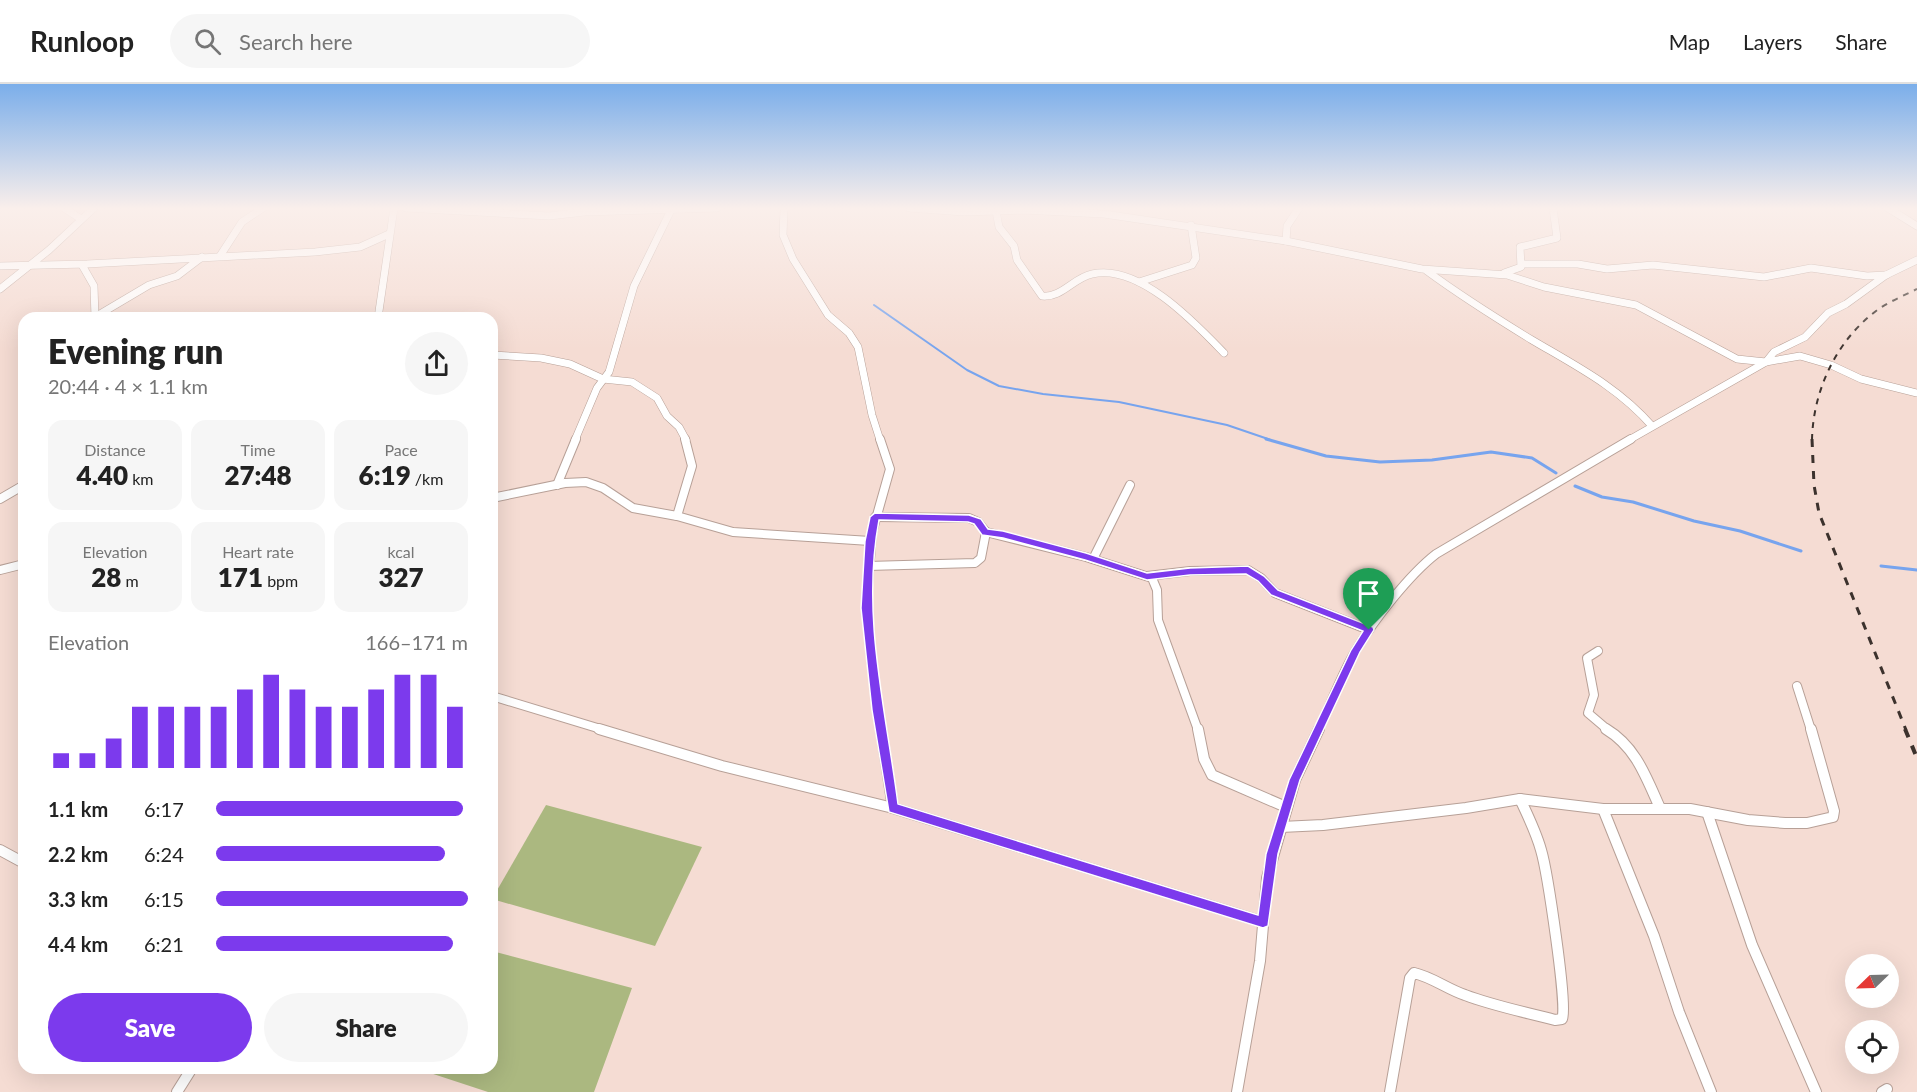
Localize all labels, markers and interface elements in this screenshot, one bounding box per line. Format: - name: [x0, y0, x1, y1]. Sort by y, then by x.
- search box: [170, 14, 590, 68]
- text: Runloop: [30, 24, 134, 58]
- icon: search: [191, 25, 224, 58]
- text: Search here: [239, 28, 353, 55]
- text: Map: [1669, 29, 1710, 54]
- text: Layers: [1743, 29, 1802, 54]
- text: Share: [1835, 29, 1887, 54]
- text: Evening run: [48, 331, 223, 371]
- button: share: [405, 332, 468, 395]
- text: 20:44 · 4 × 1.1 km: [48, 374, 208, 398]
- text: Distance: [84, 440, 146, 459]
- text: Time: [241, 440, 275, 459]
- text: Pace: [384, 440, 418, 459]
- text: 4.40: [77, 459, 128, 491]
- text: 27:48: [224, 459, 292, 491]
- text: 6:19: [359, 459, 411, 491]
- text: km: [128, 469, 153, 488]
- text: /km: [411, 469, 443, 488]
- text: Elevation: [83, 542, 148, 561]
- text: Heart rate: [222, 542, 294, 561]
- text: kcal: [387, 542, 415, 561]
- text: 28: [91, 561, 121, 593]
- text: 171: [218, 561, 263, 593]
- text: 327: [378, 561, 424, 593]
- pin: [1343, 568, 1394, 630]
- text: m: [121, 571, 139, 590]
- text: bpm: [263, 571, 298, 590]
- icon: arrive: [1352, 577, 1385, 610]
- text: Elevation: [48, 630, 129, 654]
- text: 166–171 m: [365, 630, 468, 654]
- text: 1.1 km: [48, 797, 108, 821]
- text: 6:17: [144, 797, 184, 821]
- text: 2.2 km: [48, 842, 108, 866]
- text: 6:24: [144, 842, 184, 866]
- text: 3.3 km: [48, 887, 108, 911]
- text: 6:15: [144, 887, 184, 911]
- text: 4.4 km: [48, 932, 108, 956]
- text: 6:21: [144, 932, 184, 956]
- north arrow: [1845, 954, 1899, 1008]
- map controls: [1845, 954, 1899, 1074]
- button: Save: [48, 993, 252, 1062]
- button: Share: [264, 993, 468, 1062]
- button: locate: [1845, 1020, 1899, 1074]

